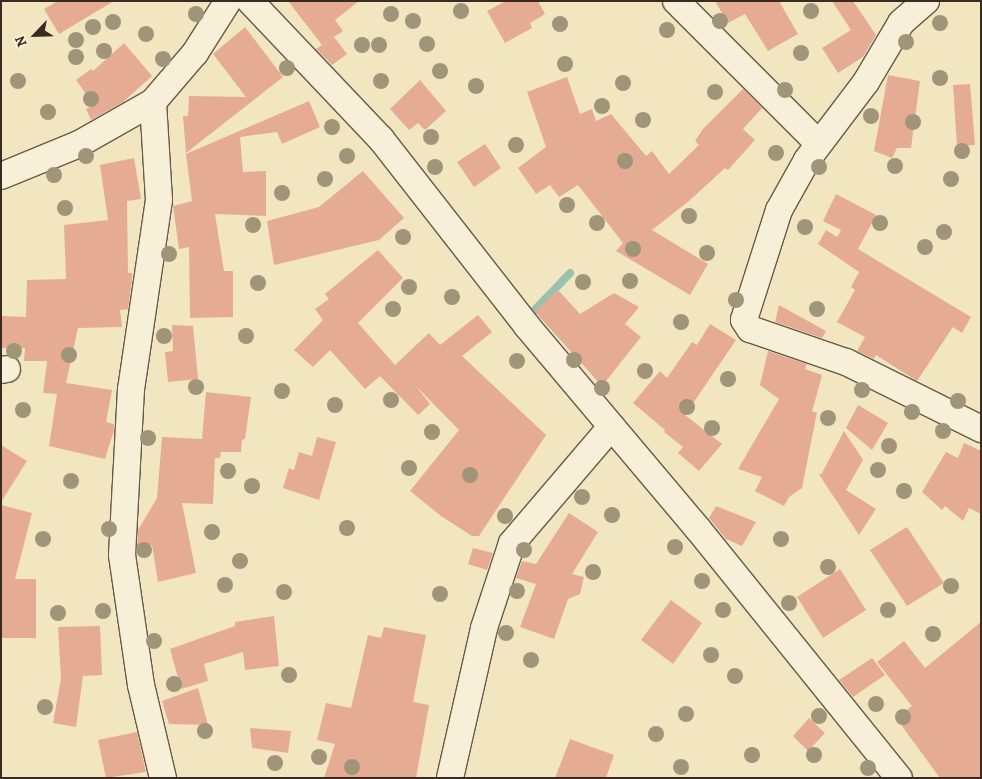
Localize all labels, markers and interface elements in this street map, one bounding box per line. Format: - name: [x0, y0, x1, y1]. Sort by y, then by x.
- north arrow: [10, 10, 60, 60]
- text: N: [10, 33, 32, 50]

